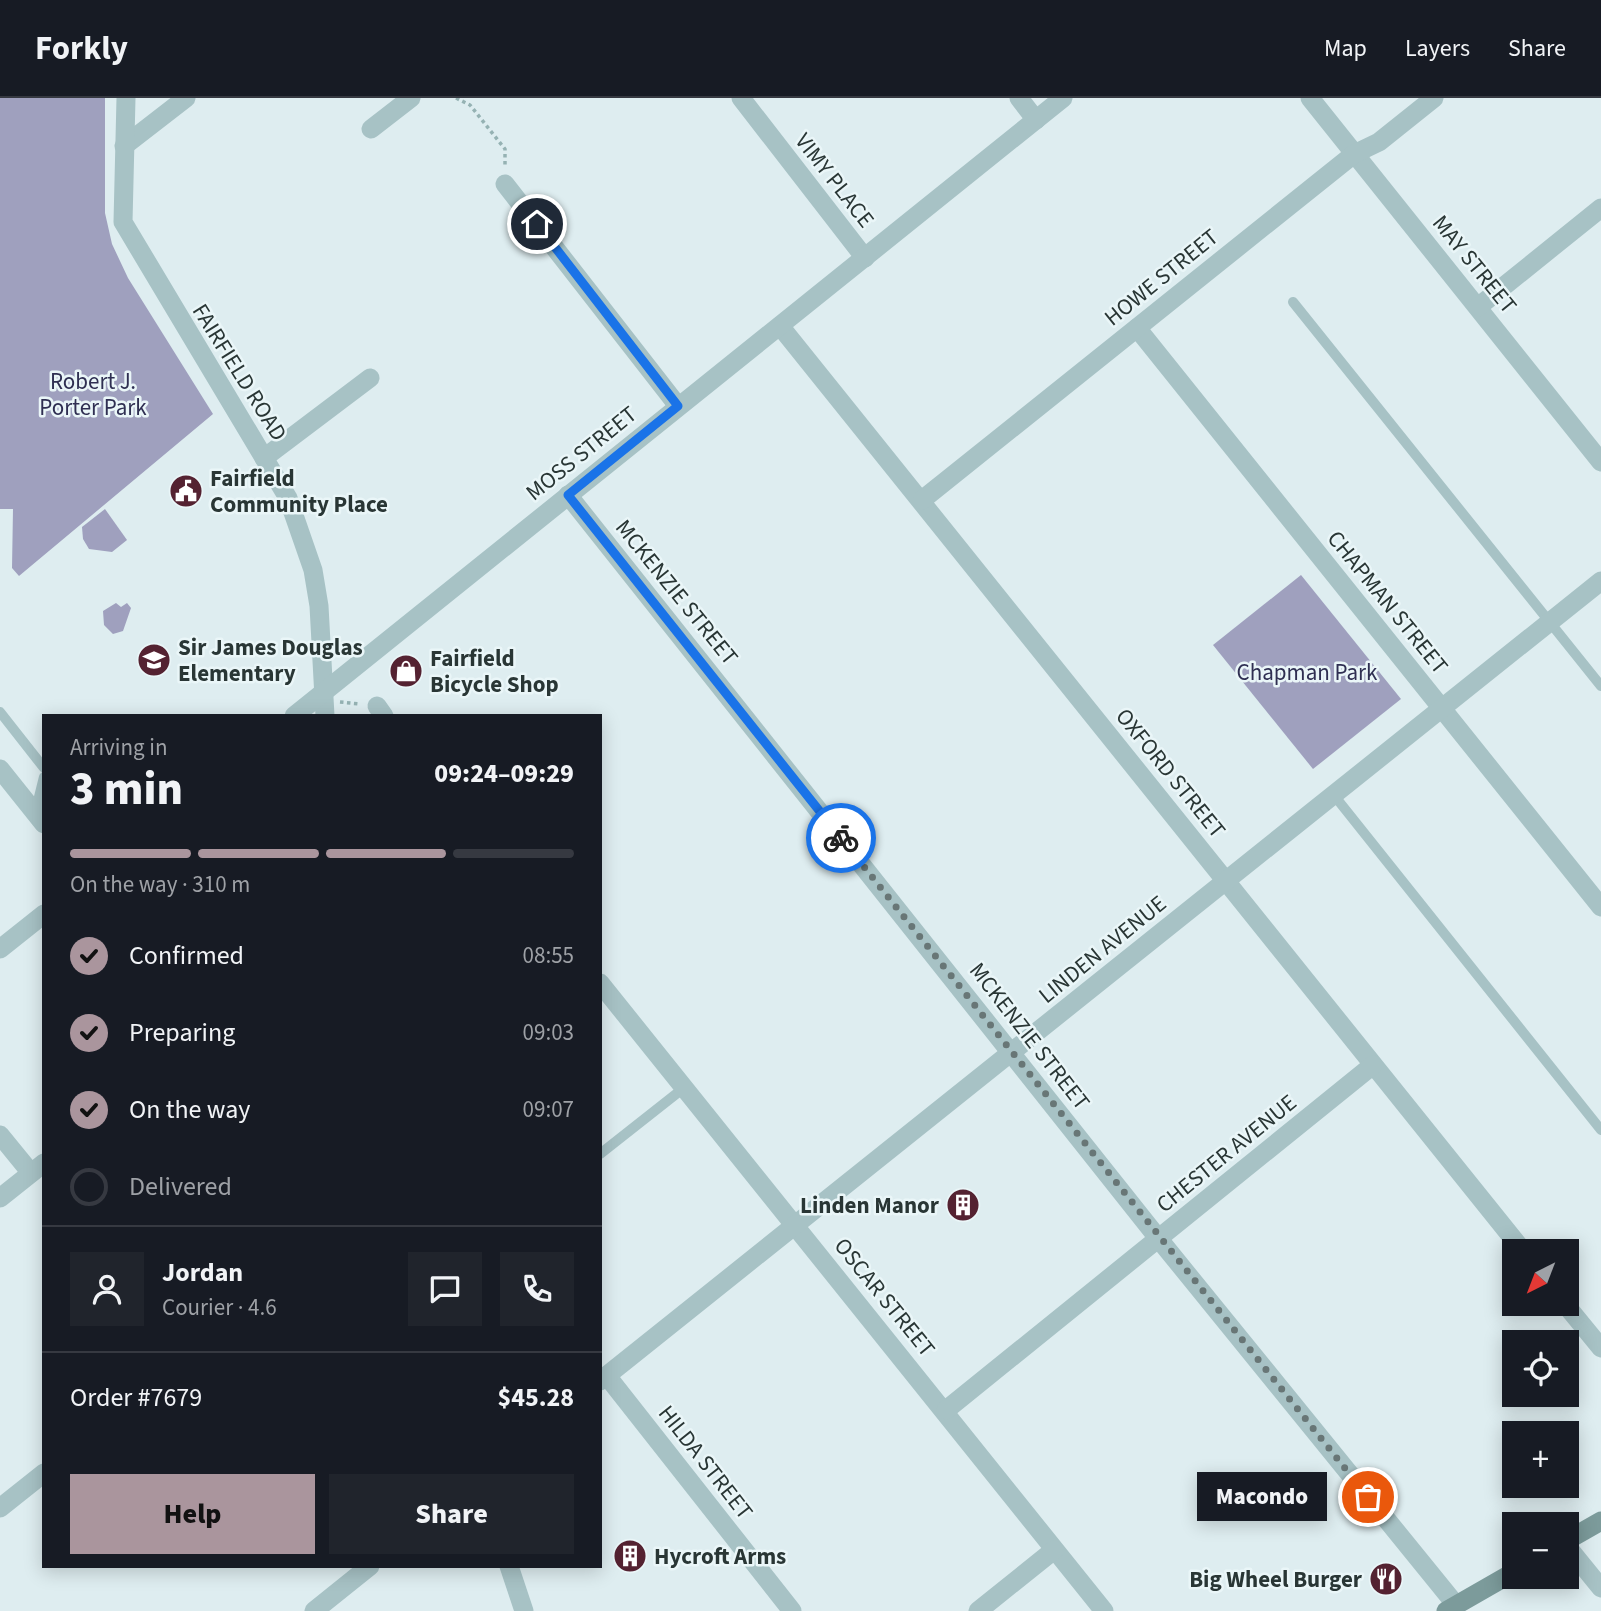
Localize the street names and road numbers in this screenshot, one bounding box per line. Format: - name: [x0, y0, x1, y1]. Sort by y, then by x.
- street label: VIMY PLACE: [787, 126, 882, 235]
- street label: MAY STREET: [1425, 208, 1525, 321]
- street label: HOWE STREET: [1097, 221, 1226, 334]
- street label: FAIRFIELD ROAD: [184, 297, 295, 447]
- street label: MOSS STREET: [519, 398, 644, 509]
- street label: MCKENZIE STREET: [607, 512, 746, 672]
- street label: CHAPMAN STREET: [1319, 523, 1456, 681]
- street label: OXFORD STREET: [1108, 701, 1233, 845]
- street label: LINDEN AVENUE: [1031, 888, 1173, 1011]
- street label: MCKENZIE STREET: [961, 956, 1098, 1117]
- street label: CHESTER AVENUE: [1149, 1086, 1304, 1220]
- street label: OSCAR STREET: [826, 1231, 943, 1364]
- street label: HILDA STREET: [650, 1398, 761, 1526]

